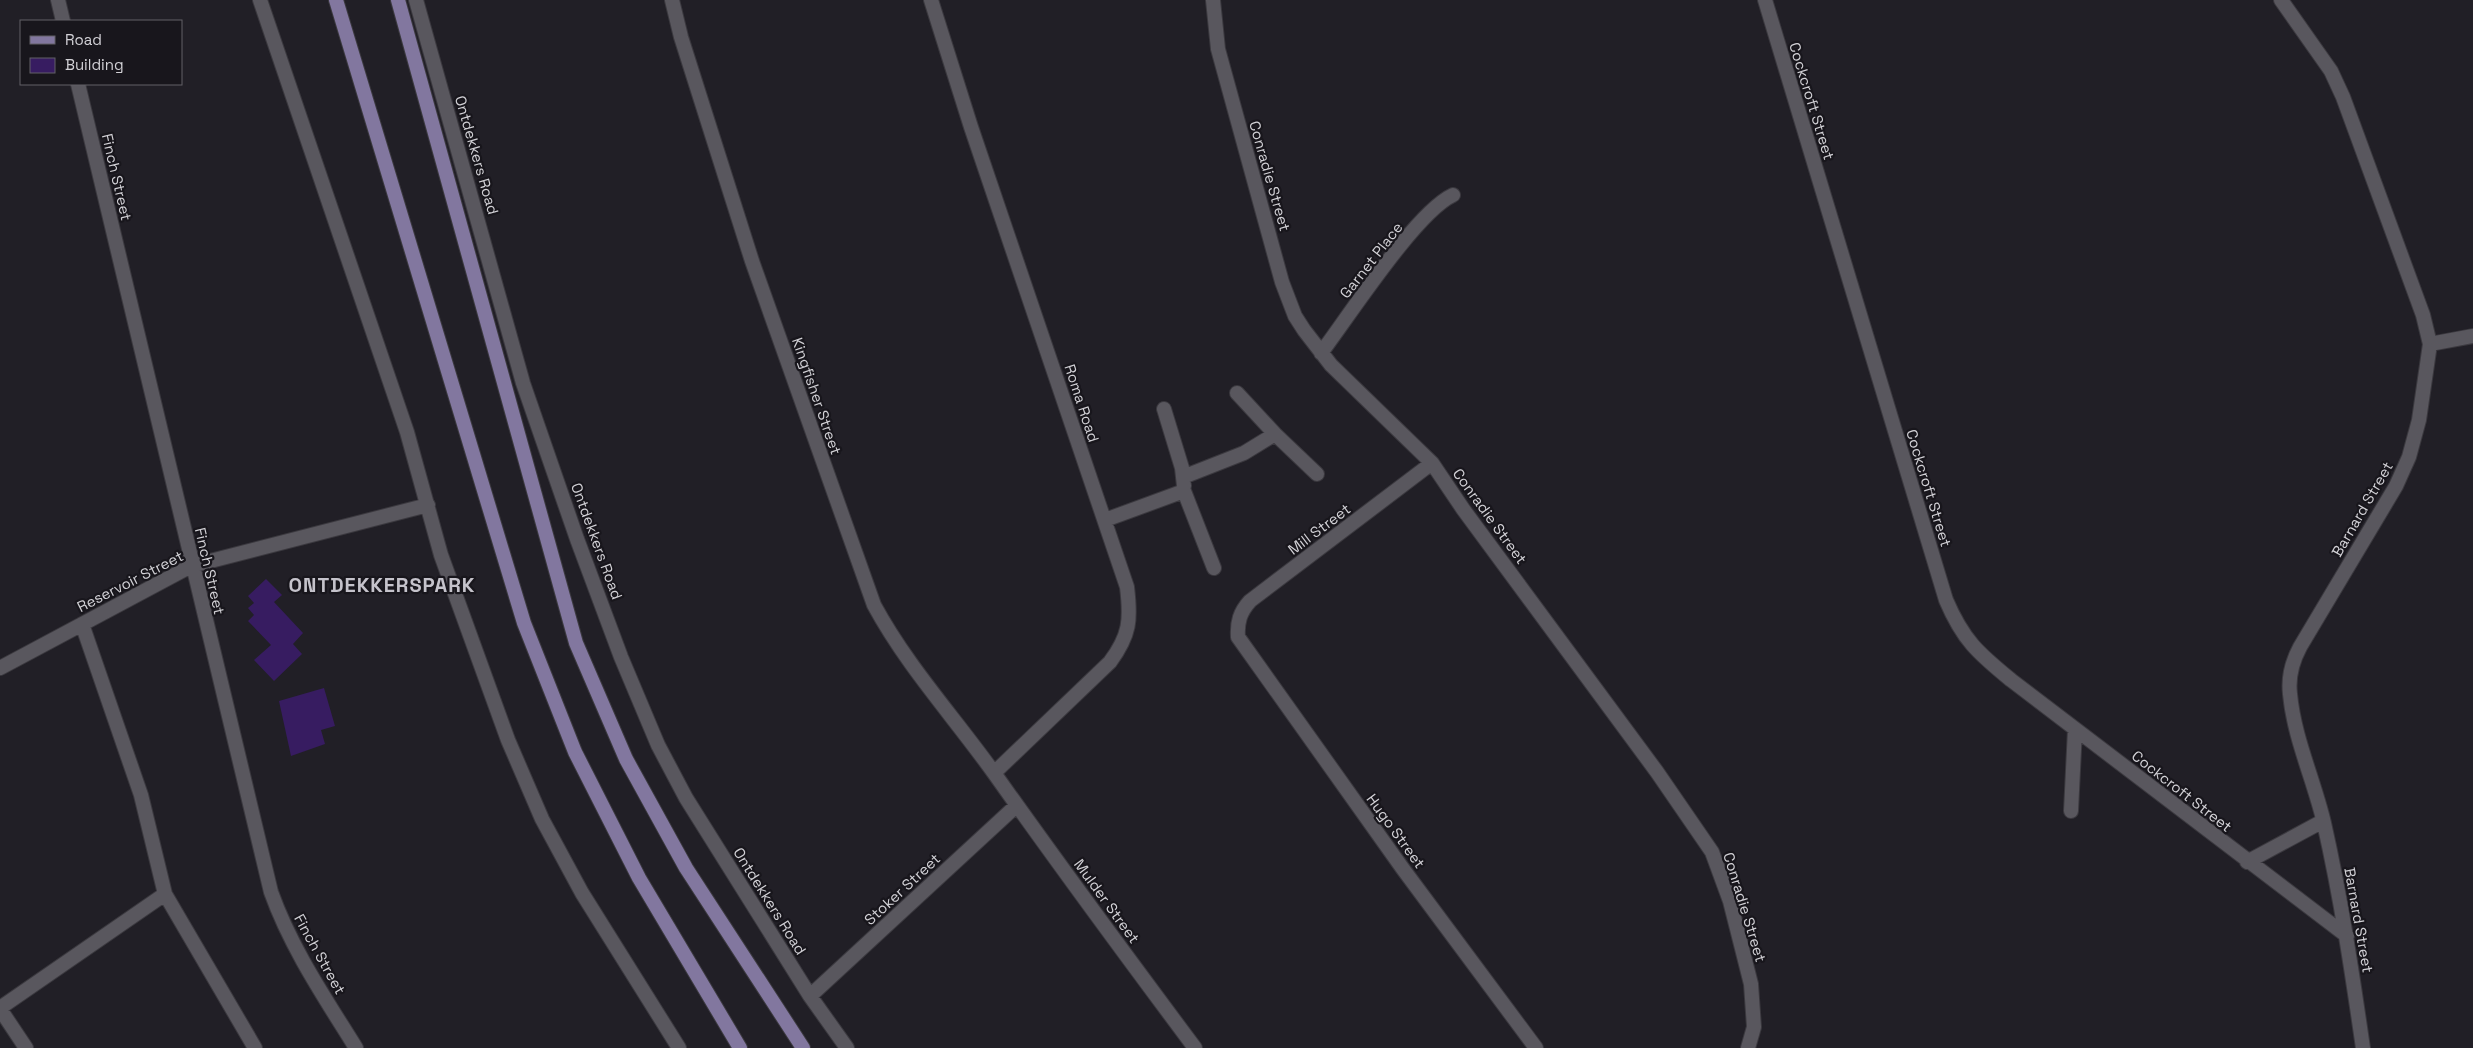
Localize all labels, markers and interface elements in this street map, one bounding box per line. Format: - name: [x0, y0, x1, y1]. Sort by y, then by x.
- legend: [20, 20, 182, 85]
- text: Road: [65, 30, 102, 49]
- street label: Cockcroft Street: [1785, 40, 1839, 162]
- text: Building: [65, 55, 124, 74]
- street label: Ontdekkers Road: [451, 93, 503, 217]
- street label: Conradie Street: [1245, 119, 1295, 233]
- street label: Finch Street: [98, 132, 136, 223]
- street label: Garnet Place: [1335, 218, 1407, 302]
- street label: Kingfisher Street: [788, 335, 846, 457]
- street label: Roma Road: [1060, 362, 1104, 444]
- street label: Cockcroft Street: [1902, 427, 1956, 549]
- street label: Barnard Street: [2327, 458, 2397, 560]
- street label: Conradie Street: [1449, 464, 1531, 568]
- street label: Ontdekkers Road: [567, 480, 627, 602]
- street label: Mill Street: [1284, 499, 1354, 559]
- street label: Finch Street: [191, 526, 229, 617]
- street label: Reservoir Street: [74, 546, 186, 616]
- district label: ONTDEKKERSPARK: [289, 572, 475, 598]
- street label: Cockcroft Street: [2128, 746, 2236, 836]
- street label: Hugo Street: [1363, 790, 1429, 872]
- street label: Ontdekkers Road: [729, 844, 811, 958]
- street label: Stoker Street: [860, 849, 944, 929]
- street label: Conradie Street: [1719, 850, 1771, 964]
- street label: Mulder Street: [1070, 855, 1144, 947]
- street label: Barnard Street: [2340, 866, 2378, 974]
- street label: Finch Street: [290, 911, 350, 998]

